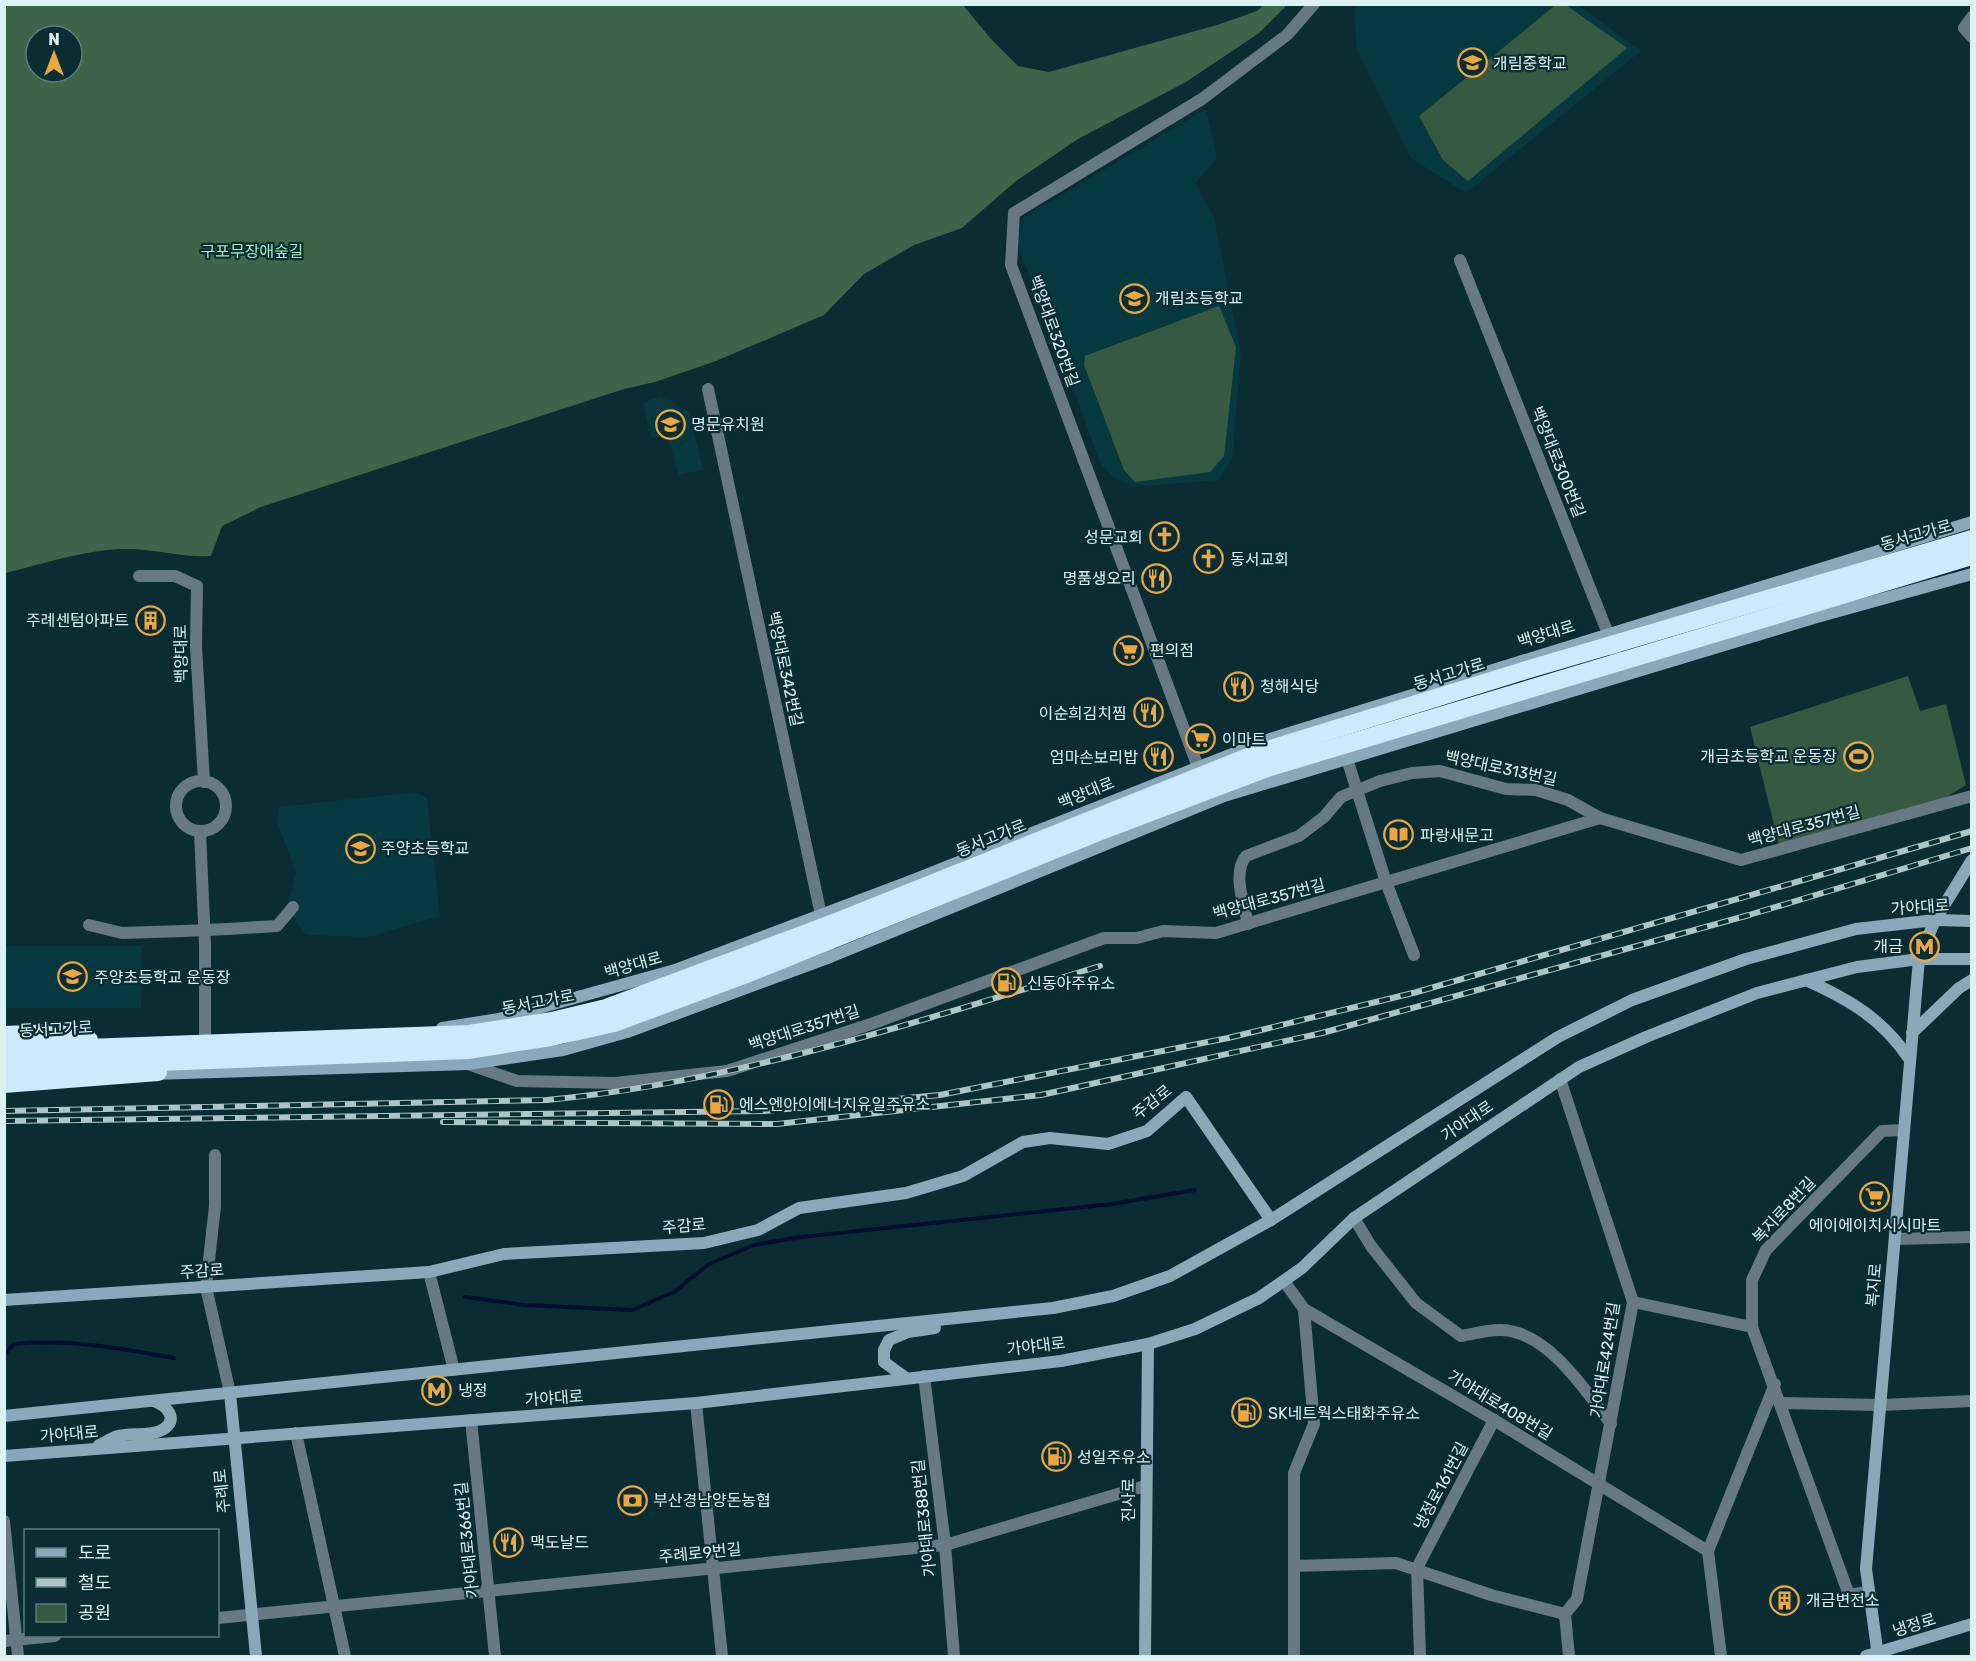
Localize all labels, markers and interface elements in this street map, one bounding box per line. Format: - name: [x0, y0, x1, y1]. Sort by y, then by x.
- north arrow: [24, 24, 84, 84]
- text: N: [48, 30, 60, 49]
- school or university icon: 개림중학교: [1456, 47, 1488, 79]
- place label: 개림중학교: [1493, 54, 1567, 73]
- park label: 구포무장애숲길: [200, 242, 304, 261]
- street label: 백양대로320번길: [1025, 273, 1083, 389]
- school or university icon: 개림초등학교: [1118, 282, 1150, 314]
- place label: 개림초등학교: [1155, 289, 1243, 308]
- street label: 백양대로300번길: [1527, 404, 1589, 520]
- school or university icon: 명문유치원: [654, 408, 686, 440]
- place label: 명문유치원: [691, 415, 765, 434]
- street label: 동서고가로: [1878, 516, 1954, 554]
- church icon: 성문교회: [1148, 521, 1180, 553]
- place label: 성문교회: [1084, 528, 1143, 547]
- church icon: 동서교회: [1193, 543, 1225, 575]
- place label: 동서교회: [1230, 550, 1289, 569]
- restaurant icon: 명품생오리: [1141, 562, 1173, 594]
- place label: 명품생오리: [1062, 569, 1136, 588]
- building icon: 주례센텀아파트: [134, 604, 166, 636]
- street label: 백양대로342번길: [764, 610, 806, 728]
- place label: 주례센텀아파트: [26, 611, 129, 630]
- street label: 백양대로: [1515, 616, 1577, 652]
- street label: 백양대로: [171, 624, 191, 684]
- supermarket icon: 편의점: [1113, 634, 1145, 666]
- place label: 편의점: [1150, 641, 1194, 660]
- street label: 동서고가로: [1411, 654, 1487, 694]
- restaurant icon: 청해식당: [1223, 670, 1255, 702]
- place label: 청해식당: [1260, 677, 1319, 696]
- restaurant icon: 이순희김치찜: [1132, 697, 1164, 729]
- place label: 이순희김치찜: [1039, 704, 1127, 723]
- supermarket icon: 이마트: [1185, 723, 1217, 755]
- place label: 이마트: [1222, 730, 1266, 749]
- sports icon: 개금초등학교 운동장: [1842, 740, 1874, 772]
- restaurant icon: 엄마손보리밥: [1143, 741, 1175, 773]
- street label: 백양대로313번길: [1443, 747, 1559, 789]
- place label: 개금초등학교 운동장: [1701, 747, 1837, 766]
- place label: 엄마손보리밥: [1050, 748, 1138, 767]
- street label: 백양대로: [1055, 773, 1117, 813]
- street label: 백양대로357번길: [1746, 802, 1862, 850]
- street label: 동서고가로: [953, 815, 1029, 861]
- library icon: 파랑새문고: [1383, 819, 1415, 851]
- place label: 파랑새문고: [1420, 826, 1494, 845]
- school or university icon: 주양초등학교: [344, 832, 376, 864]
- place label: 주양초등학교: [381, 839, 469, 858]
- street label: 백양대로357번길: [1211, 875, 1327, 923]
- street label: 가야대로: [1890, 895, 1950, 919]
- metro station icon: 개금: [1908, 930, 1940, 962]
- place label: 개금: [1874, 937, 1903, 956]
- street label: 백양대로: [602, 948, 664, 982]
- school or university icon: 주양초등학교 운동장: [57, 961, 89, 993]
- fuel station icon: 신동아주유소: [990, 967, 1022, 999]
- place label: 주양초등학교 운동장: [94, 968, 231, 987]
- place label: 신동아주유소: [1027, 974, 1115, 993]
- street label: 동서고가로: [500, 986, 576, 1018]
- street label: 백양대로357번길: [746, 1001, 862, 1055]
- street label: 동서고가로: [19, 1018, 94, 1040]
- street label: 주감로: [1129, 1081, 1175, 1123]
- fuel station icon: 에스엔아이에너지유일주유소: [702, 1088, 734, 1120]
- place label: 에스엔아이에너지유일주유소: [739, 1095, 930, 1114]
- street label: 가야대로: [1437, 1097, 1497, 1145]
- street label: 복지로8번길: [1748, 1173, 1820, 1247]
- supermarket icon: 에이에이치시시마트: [1859, 1181, 1891, 1213]
- street label: 주감로: [661, 1215, 707, 1237]
- place label: 에이에이치시시마트: [1809, 1216, 1941, 1235]
- street label: 주감로: [179, 1260, 225, 1282]
- street label: 복지로: [1863, 1262, 1885, 1308]
- street label: 가야대로424번길: [1586, 1301, 1624, 1419]
- street label: 가야대로: [1006, 1333, 1067, 1359]
- street label: 가야대로408번길: [1444, 1366, 1556, 1444]
- metro station icon: 냉정: [421, 1374, 453, 1406]
- place label: 냉정: [458, 1381, 487, 1400]
- street label: 가야대로: [524, 1386, 584, 1410]
- fuel station icon: SK네트웍스태화주유소: [1231, 1397, 1263, 1429]
- place label: SK네트웍스태화주유소: [1268, 1404, 1420, 1423]
- street label: 가야대로: [39, 1422, 99, 1446]
- street label: 냉정로161번길: [1410, 1439, 1472, 1533]
- fuel station icon: 성일주유소: [1040, 1441, 1072, 1473]
- place label: 성일주유소: [1077, 1448, 1151, 1467]
- street label: 가야대로388번길: [908, 1458, 940, 1578]
- street label: 주례로: [210, 1468, 234, 1514]
- street label: 진사로: [1119, 1478, 1138, 1522]
- street label: 가야대로366번길: [451, 1481, 483, 1599]
- bank icon: 부산경남양돈농협: [616, 1484, 648, 1516]
- place label: 부산경남양돈농협: [653, 1491, 771, 1510]
- restaurant icon: 맥도날드: [493, 1526, 525, 1558]
- legend: [24, 1529, 219, 1637]
- place label: 맥도날드: [530, 1533, 589, 1552]
- street label: 주례로9번길: [658, 1539, 742, 1567]
- text: 도로: [78, 1542, 111, 1564]
- text: 철도: [78, 1572, 111, 1594]
- building icon: 개금변전소: [1769, 1584, 1801, 1616]
- place label: 개금변전소: [1806, 1591, 1880, 1610]
- text: 공원: [78, 1602, 111, 1624]
- street label: 냉정로: [1890, 1609, 1938, 1641]

